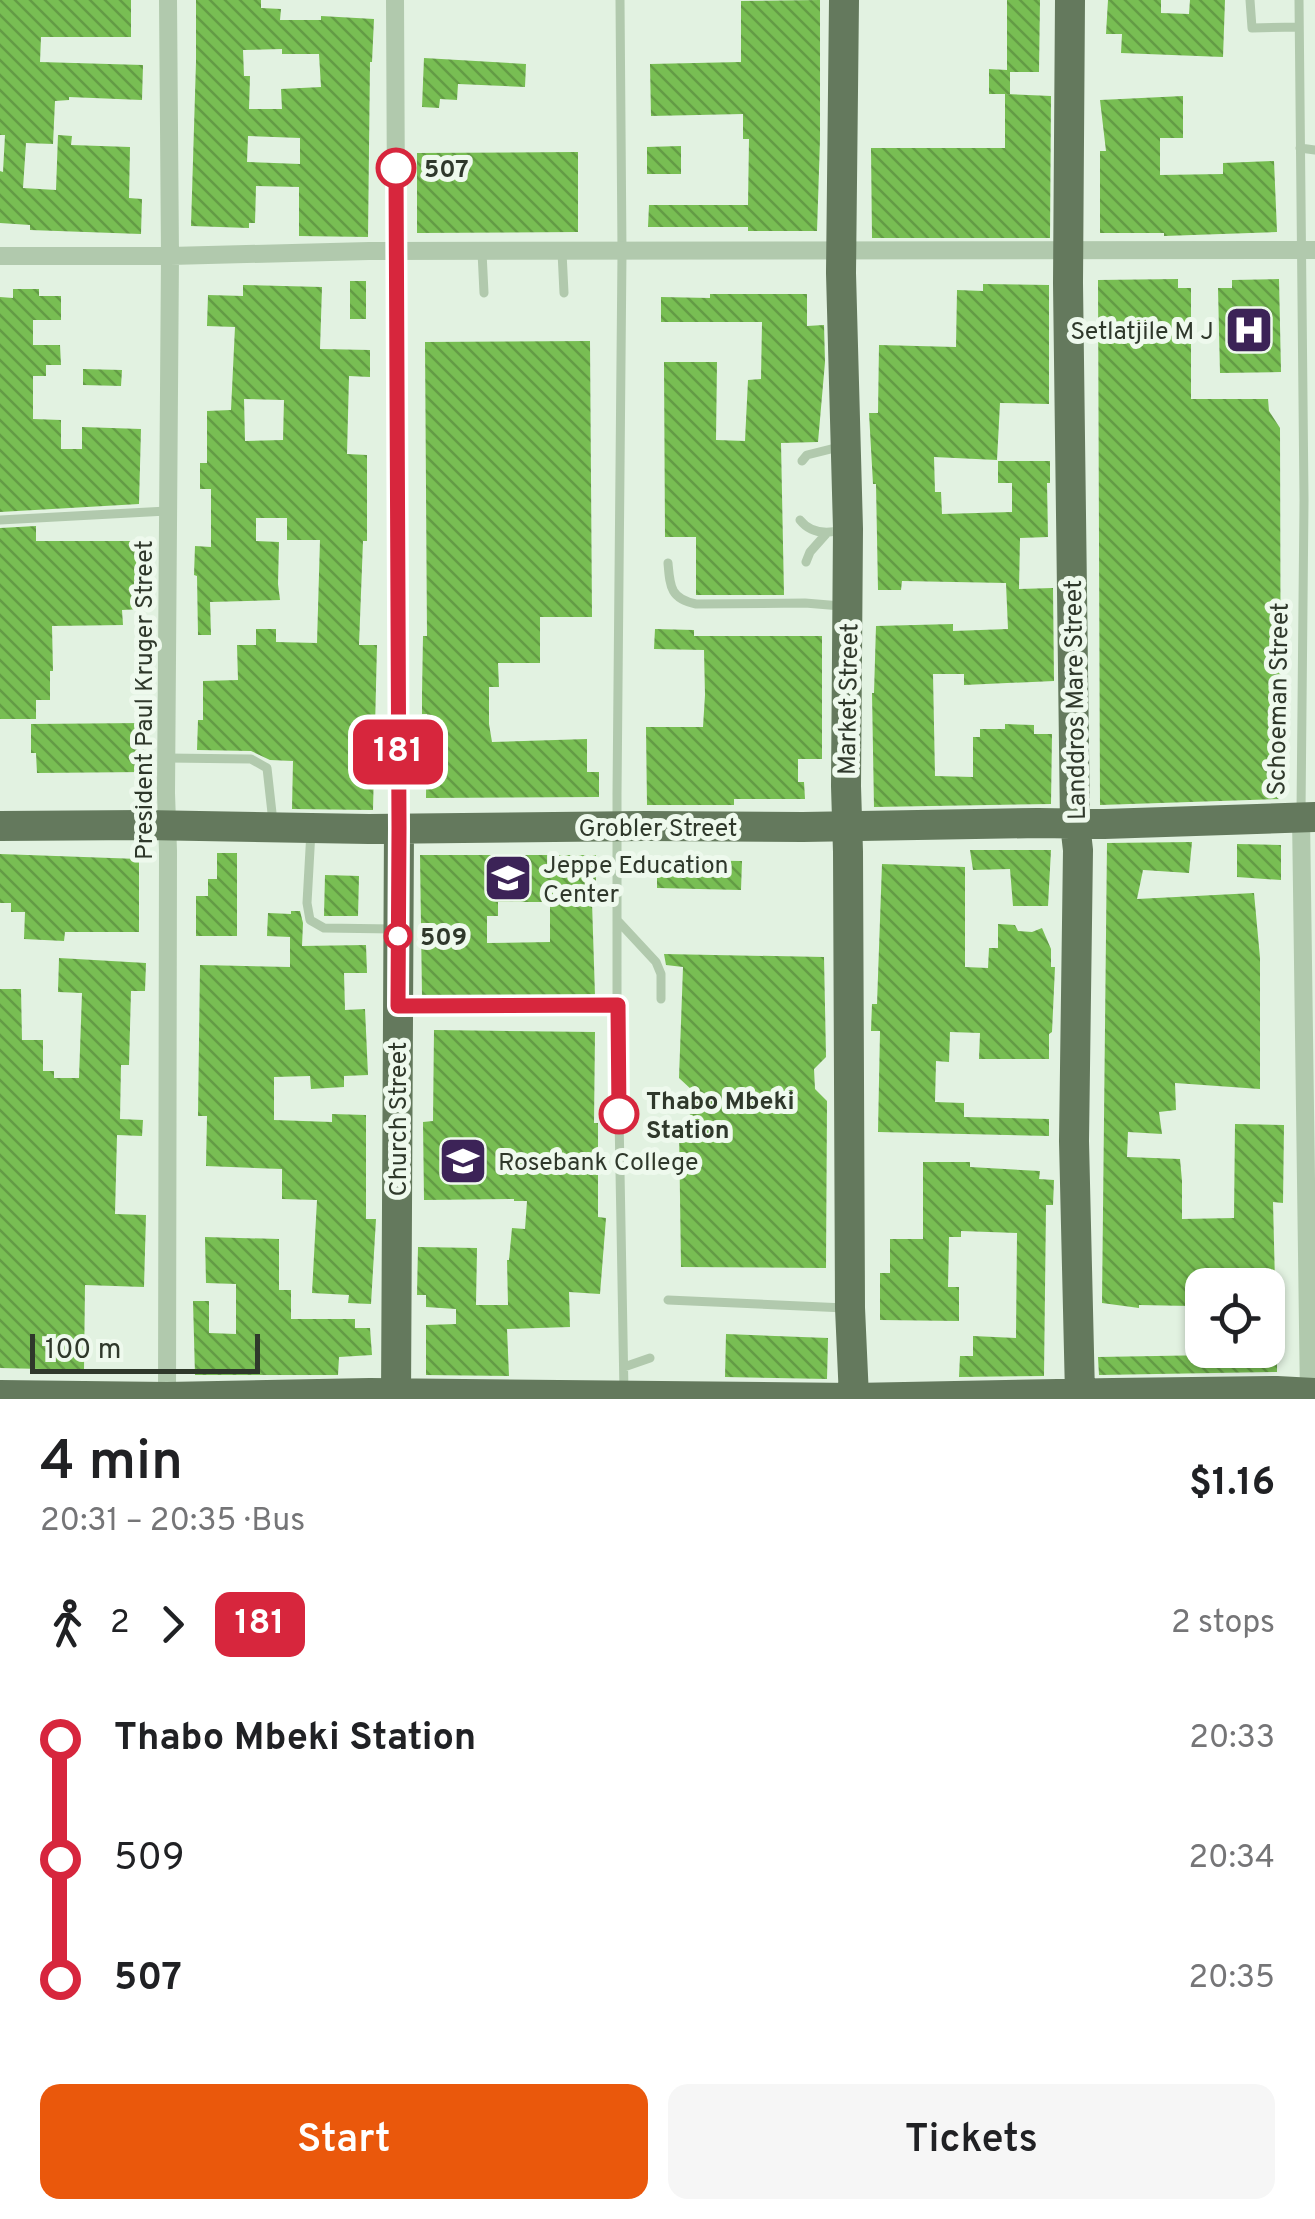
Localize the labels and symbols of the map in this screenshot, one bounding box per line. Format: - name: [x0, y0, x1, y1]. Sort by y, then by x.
- marker: 507: [377, 149, 415, 187]
- place label: 507: [424, 155, 469, 187]
- hospital icon: Setlatjile M J: [1223, 304, 1275, 356]
- place label: Setlatjile M J: [1070, 317, 1214, 349]
- street label: President Paul Kruger Street: [130, 540, 162, 860]
- street label: Landdros Mare Street: [1059, 579, 1095, 820]
- street label: Schoeman Street: [1262, 602, 1298, 796]
- street label: Market Street: [833, 623, 867, 775]
- line badge: 181: [340, 720, 456, 784]
- street label: Grobler Street: [579, 814, 737, 846]
- place label: Jeppe Education Center: [543, 851, 729, 912]
- school or university icon: Jeppe Education Center: [482, 852, 534, 904]
- marker: 509: [385, 923, 411, 949]
- place label: 509: [420, 923, 467, 955]
- street label: Church Street: [384, 1042, 416, 1196]
- place label: Thabo Mbeki Station: [646, 1087, 795, 1148]
- marker: Thabo Mbeki Station: [600, 1095, 638, 1133]
- school or university icon: Rosebank College: [437, 1135, 489, 1187]
- place label: Rosebank College: [498, 1148, 698, 1180]
- scale bar: [30, 1329, 260, 1374]

